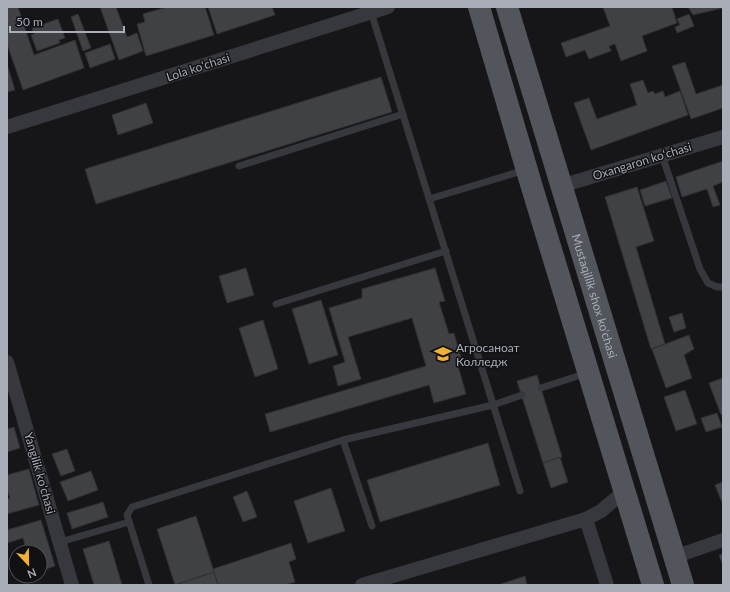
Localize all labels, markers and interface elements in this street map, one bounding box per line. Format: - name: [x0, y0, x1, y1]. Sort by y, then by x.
- scale bar: [10, 8, 124, 34]
- text: 50 m: [16, 14, 43, 29]
- street label: Lola koʻchasi: [164, 50, 232, 84]
- street label: Oxangaron koʻchasi: [591, 139, 693, 183]
- street label: Mustaqillik shox ko'chasi: [569, 232, 621, 360]
- place label: Агросаноат Колледж: [456, 340, 520, 369]
- school or university icon: Агросаноат Колледж: [433, 344, 453, 364]
- street label: Yangilik koʻchasi: [21, 430, 59, 516]
- north arrow: [8, 544, 48, 584]
- text: N: [26, 566, 38, 581]

